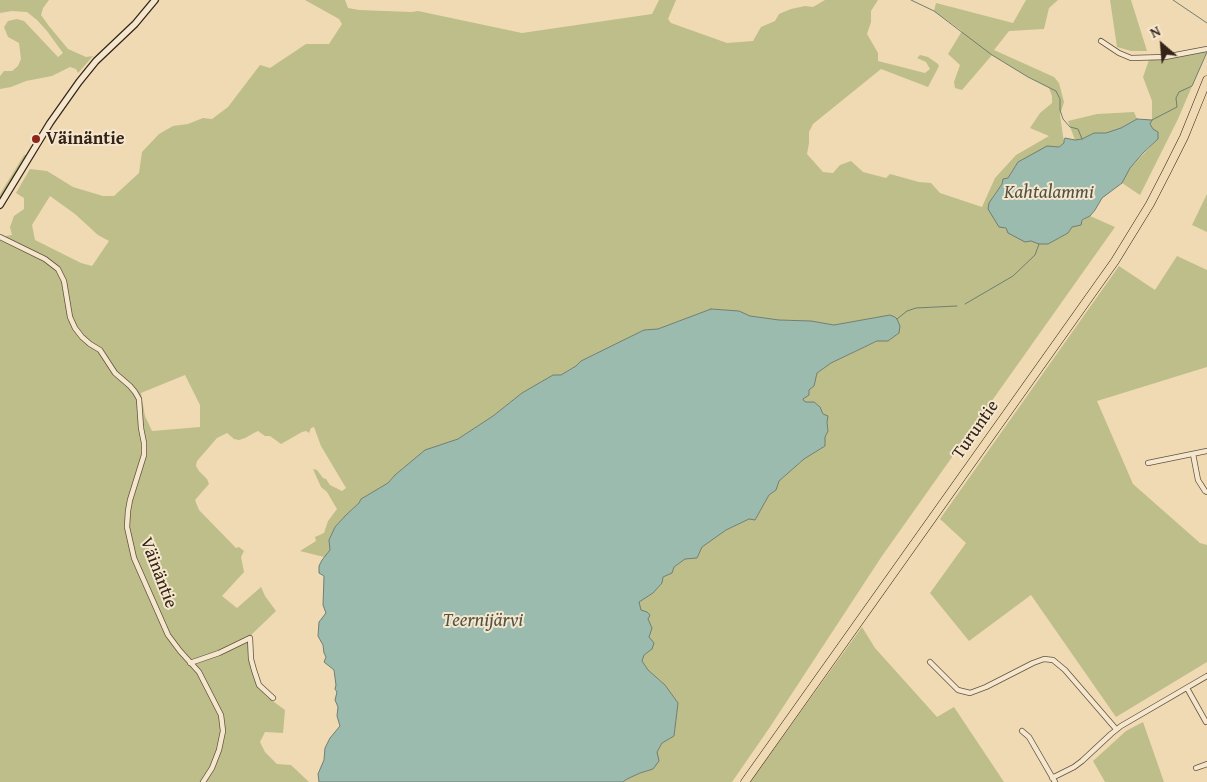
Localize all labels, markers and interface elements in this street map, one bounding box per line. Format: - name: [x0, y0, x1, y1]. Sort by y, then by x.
- north arrow: [1137, 20, 1187, 70]
- text: N: [1146, 21, 1164, 43]
- place label: Väinäntie: [46, 128, 125, 150]
- marker: Väinäntie: [30, 133, 42, 145]
- water label: Kahtalammi: [1004, 182, 1094, 204]
- street label: Turuntie: [948, 396, 1004, 464]
- street label: Väinäntie: [135, 535, 181, 611]
- water label: Teernijärvi: [443, 610, 523, 632]

